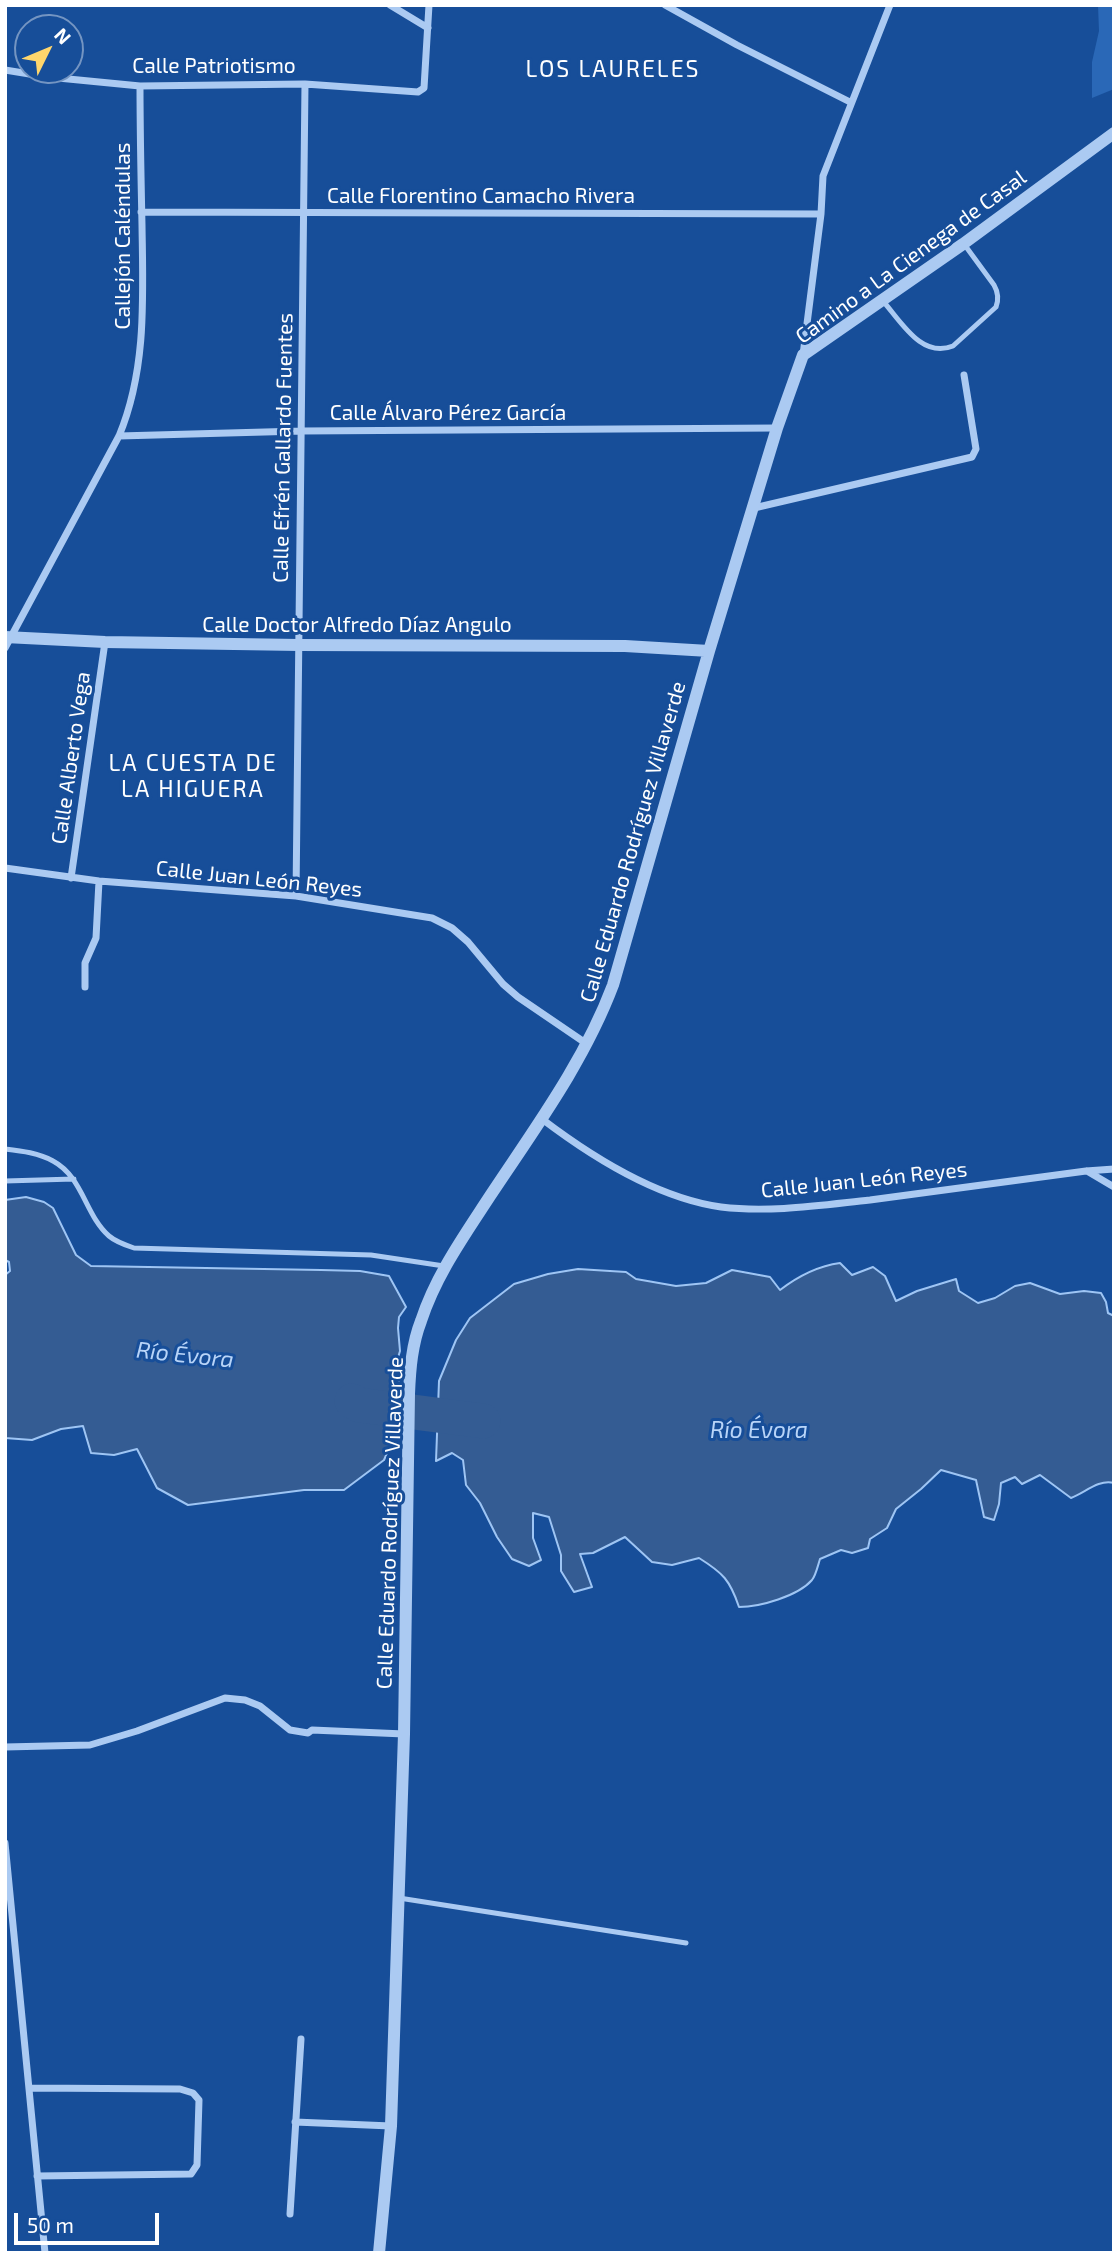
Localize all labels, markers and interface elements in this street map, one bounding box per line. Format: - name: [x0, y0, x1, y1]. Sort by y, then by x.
- north arrow: [14, 14, 84, 84]
- text: N: [50, 23, 76, 49]
- street label: Calle Patriotismo: [132, 53, 296, 79]
- district label: LOS LAURELES: [527, 55, 699, 83]
- street label: Callejón Caléndulas: [110, 143, 136, 329]
- street label: Camino a La Cienega de Casal: [791, 165, 1031, 349]
- street label: Calle Florentino Camacho Rivera: [327, 183, 635, 209]
- street label: Calle Efrén Gallardo Fuentes: [268, 313, 298, 583]
- street label: Calle Álvaro Pérez García: [330, 400, 566, 426]
- street label: Calle Doctor Alfredo Díaz Angulo: [202, 612, 512, 638]
- street label: Calle Alberto Vega: [46, 670, 96, 846]
- street label: Calle Eduardo Rodríguez Villaverde: [575, 679, 691, 1005]
- district label: LA CUESTA DE LA HIGUERA: [110, 749, 276, 803]
- street label: Calle Juan León Reyes: [155, 856, 363, 902]
- street label: Calle Juan León Reyes: [760, 1157, 968, 1203]
- water label: Río Évora: [135, 1336, 235, 1374]
- street label: Calle Eduardo Rodríguez Villaverde: [372, 1356, 408, 1690]
- water label: Río Évora: [710, 1416, 808, 1444]
- scale bar: [18, 2198, 163, 2242]
- text: 50 m: [27, 2212, 74, 2237]

